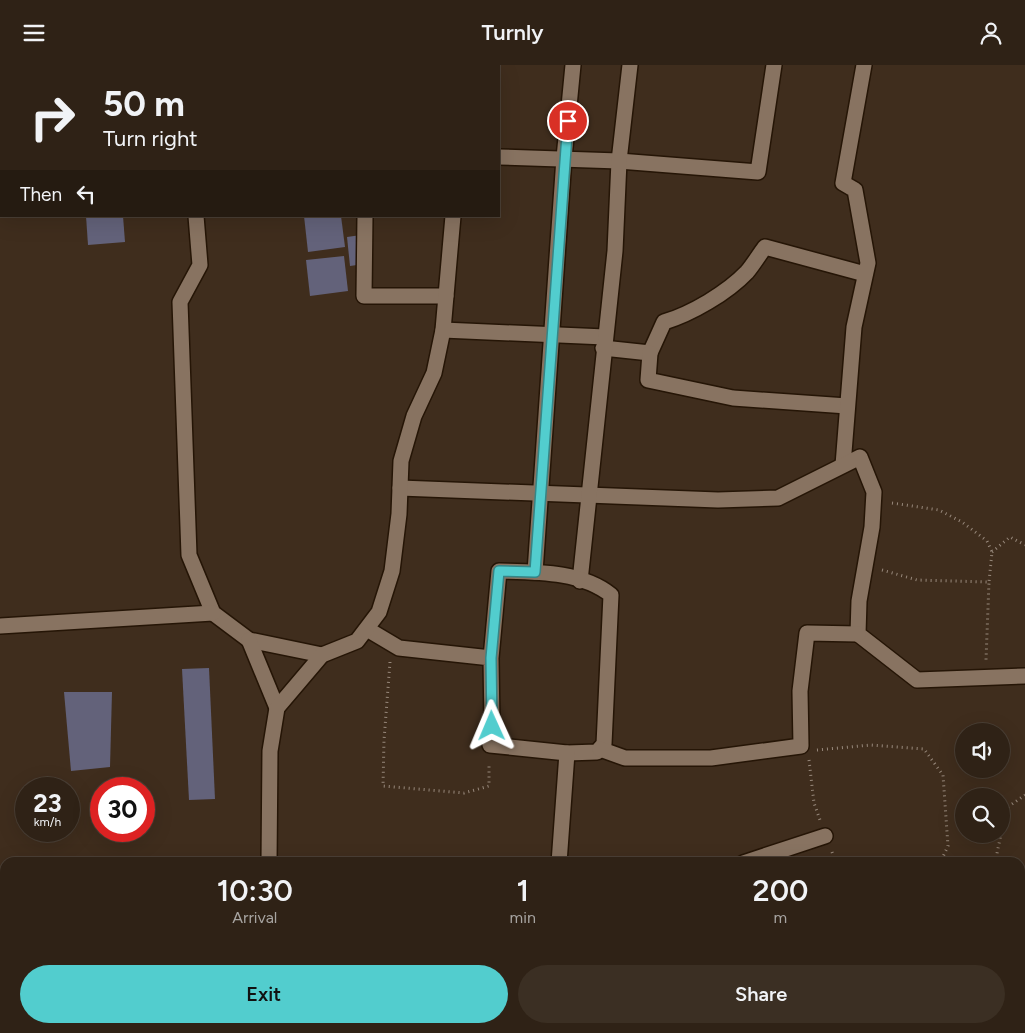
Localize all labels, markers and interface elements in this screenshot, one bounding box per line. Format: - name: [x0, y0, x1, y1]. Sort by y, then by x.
- icon: menu: [20, 19, 48, 47]
- text: Turnly: [482, 19, 543, 46]
- icon: person: [977, 19, 1005, 47]
- text: 50 m: [103, 83, 185, 125]
- icon: right: [20, 85, 85, 150]
- pin: [547, 100, 589, 142]
- icon: arrive: [554, 107, 582, 135]
- text: Turn right: [103, 125, 198, 152]
- icon: left: [72, 180, 100, 208]
- text: Then: [20, 183, 62, 206]
- position arrow: [465, 699, 517, 751]
- map controls: [955, 723, 1010, 843]
- button: sound: [955, 723, 1010, 778]
- speed limit sign: 30: [90, 777, 155, 842]
- text: 23: [33, 788, 62, 818]
- button: search: [955, 788, 1010, 843]
- text: km/h: [34, 815, 61, 829]
- text: 10:30: [217, 872, 293, 909]
- text: 1: [516, 872, 529, 909]
- text: 200: [753, 872, 808, 909]
- text: Arrival: [232, 908, 277, 927]
- text: min: [510, 908, 536, 927]
- text: m: [774, 908, 787, 927]
- button: Exit: [20, 965, 508, 1023]
- button: Share: [518, 965, 1005, 1023]

